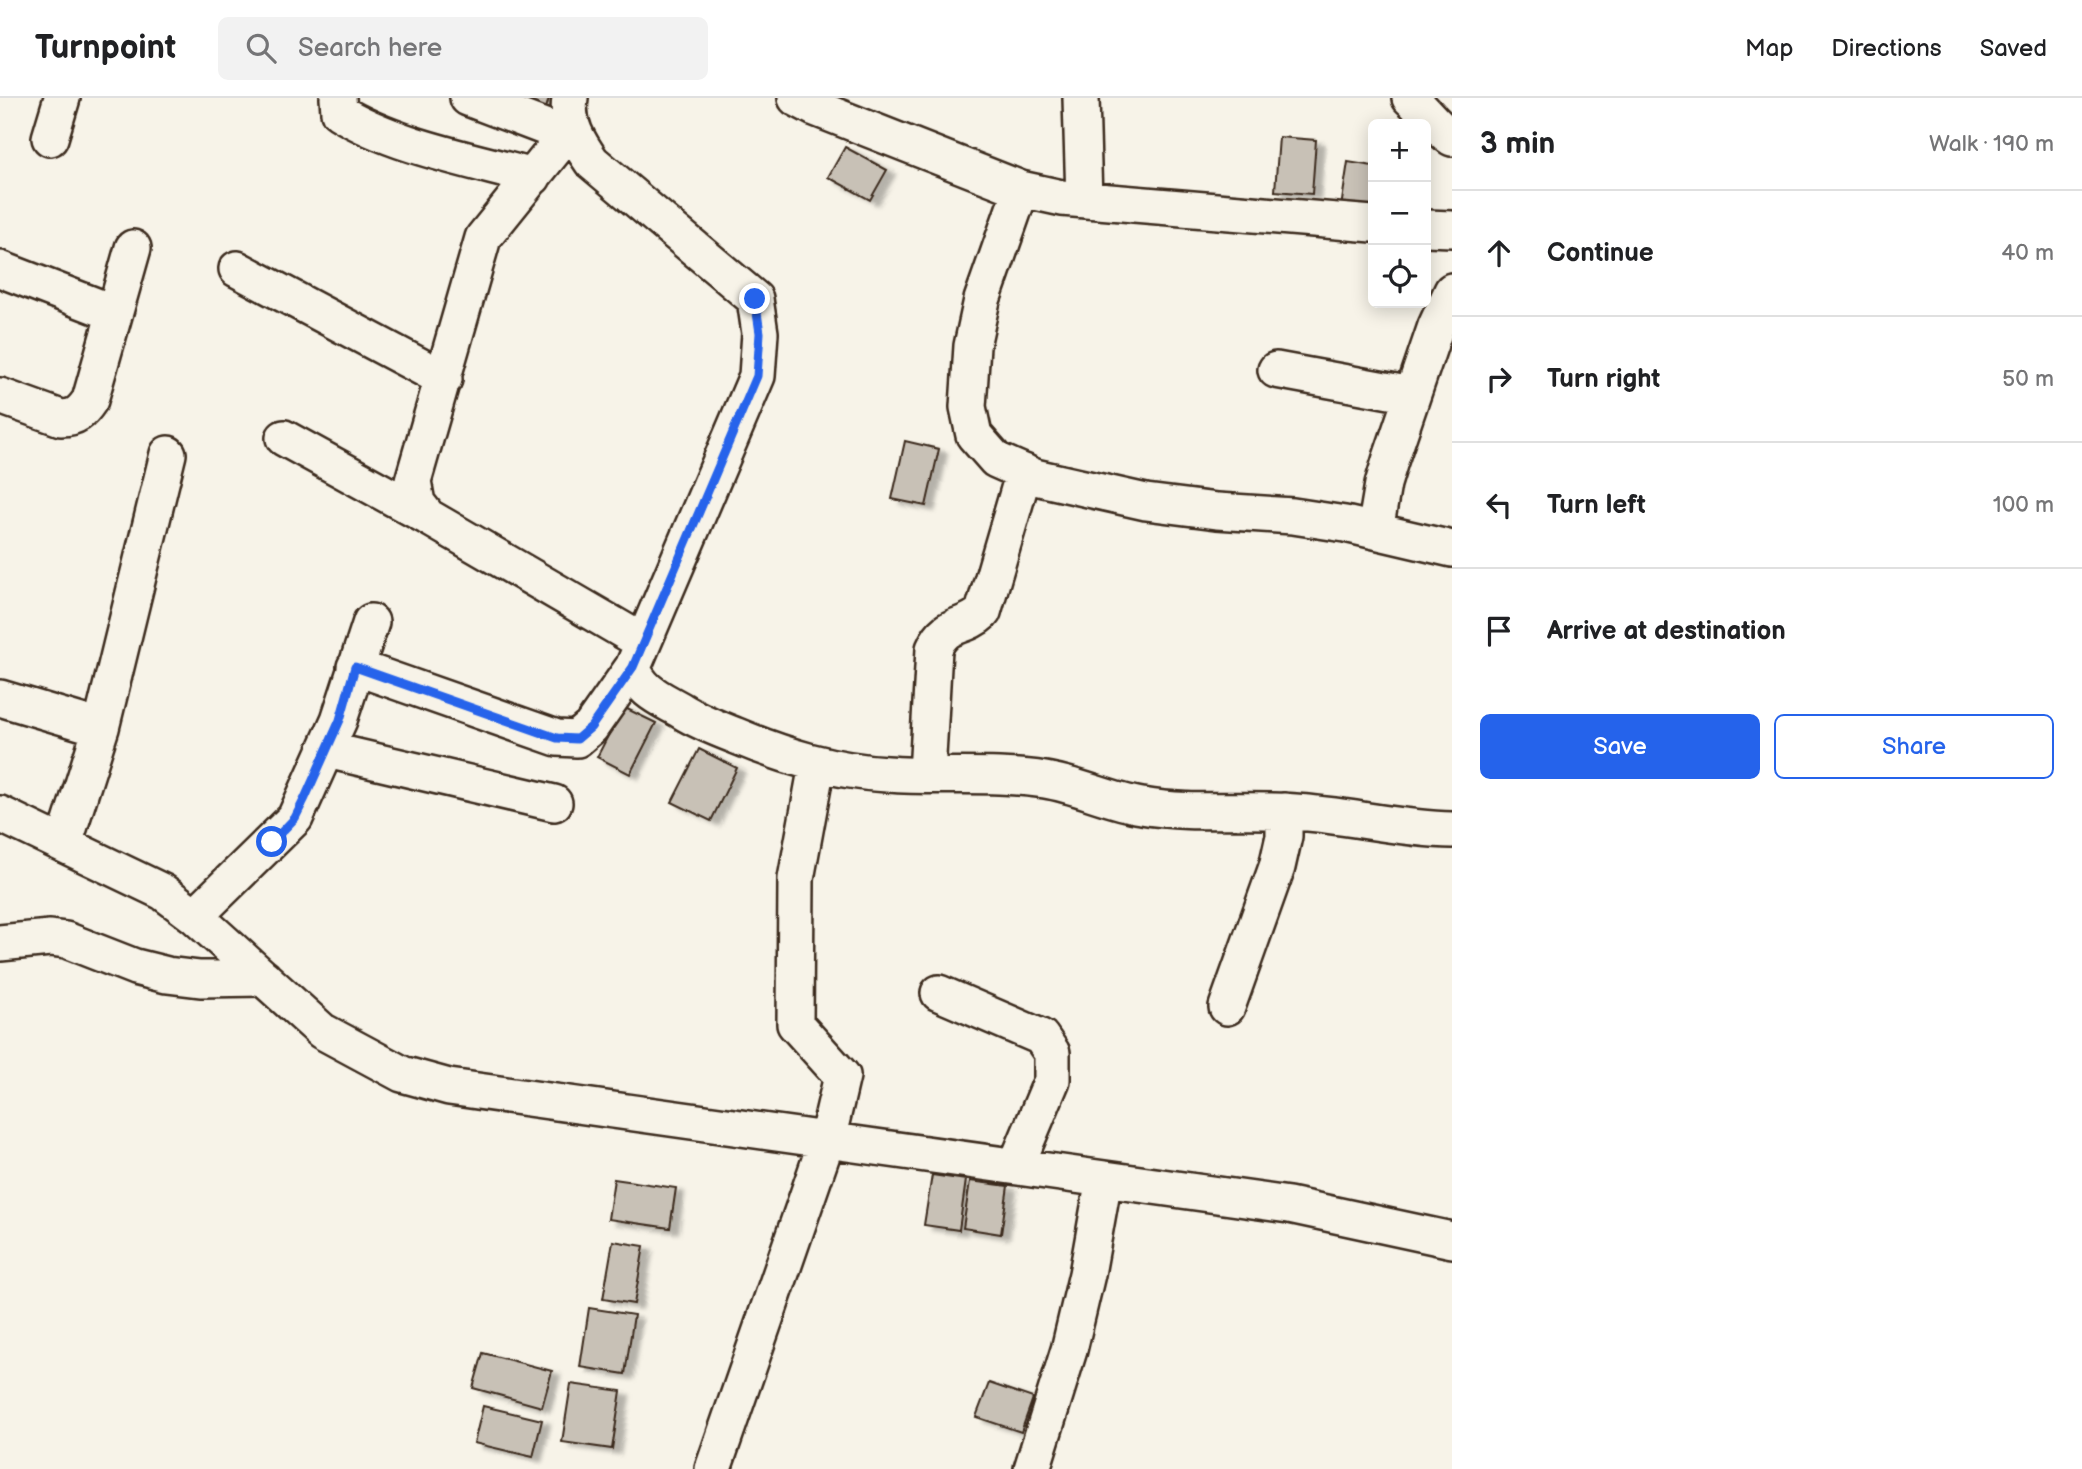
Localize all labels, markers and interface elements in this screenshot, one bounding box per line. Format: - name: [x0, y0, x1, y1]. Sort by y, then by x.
- search box: [218, 17, 708, 80]
- text: Turnpoint: [35, 28, 176, 68]
- icon: search: [242, 29, 280, 67]
- text: Search here: [298, 33, 442, 64]
- text: Map: [1745, 34, 1793, 63]
- text: Directions: [1831, 34, 1942, 63]
- text: Saved: [1980, 34, 2047, 63]
- map controls: [1368, 119, 1431, 308]
- button: +: [1368, 119, 1431, 182]
- text: 3 min: [1480, 126, 1555, 162]
- text: Walk · 190 m: [1929, 130, 2054, 158]
- button: −: [1368, 182, 1431, 245]
- icon: ahead: [1480, 234, 1518, 272]
- text: Continue: [1547, 238, 1654, 269]
- text: 40 m: [2001, 239, 2054, 267]
- button: locate: [1368, 245, 1431, 308]
- route end: [739, 283, 770, 314]
- icon: right: [1480, 360, 1518, 398]
- text: Turn right: [1547, 364, 1660, 395]
- text: 50 m: [2002, 365, 2054, 393]
- icon: left: [1480, 486, 1518, 524]
- text: Turn left: [1547, 490, 1646, 521]
- text: 100 m: [1993, 491, 2054, 519]
- icon: arrive: [1480, 612, 1518, 650]
- text: Arrive at destination: [1547, 616, 1786, 647]
- button: Save: [1480, 714, 1760, 779]
- button: Share: [1774, 714, 2054, 779]
- route start: [256, 826, 287, 857]

